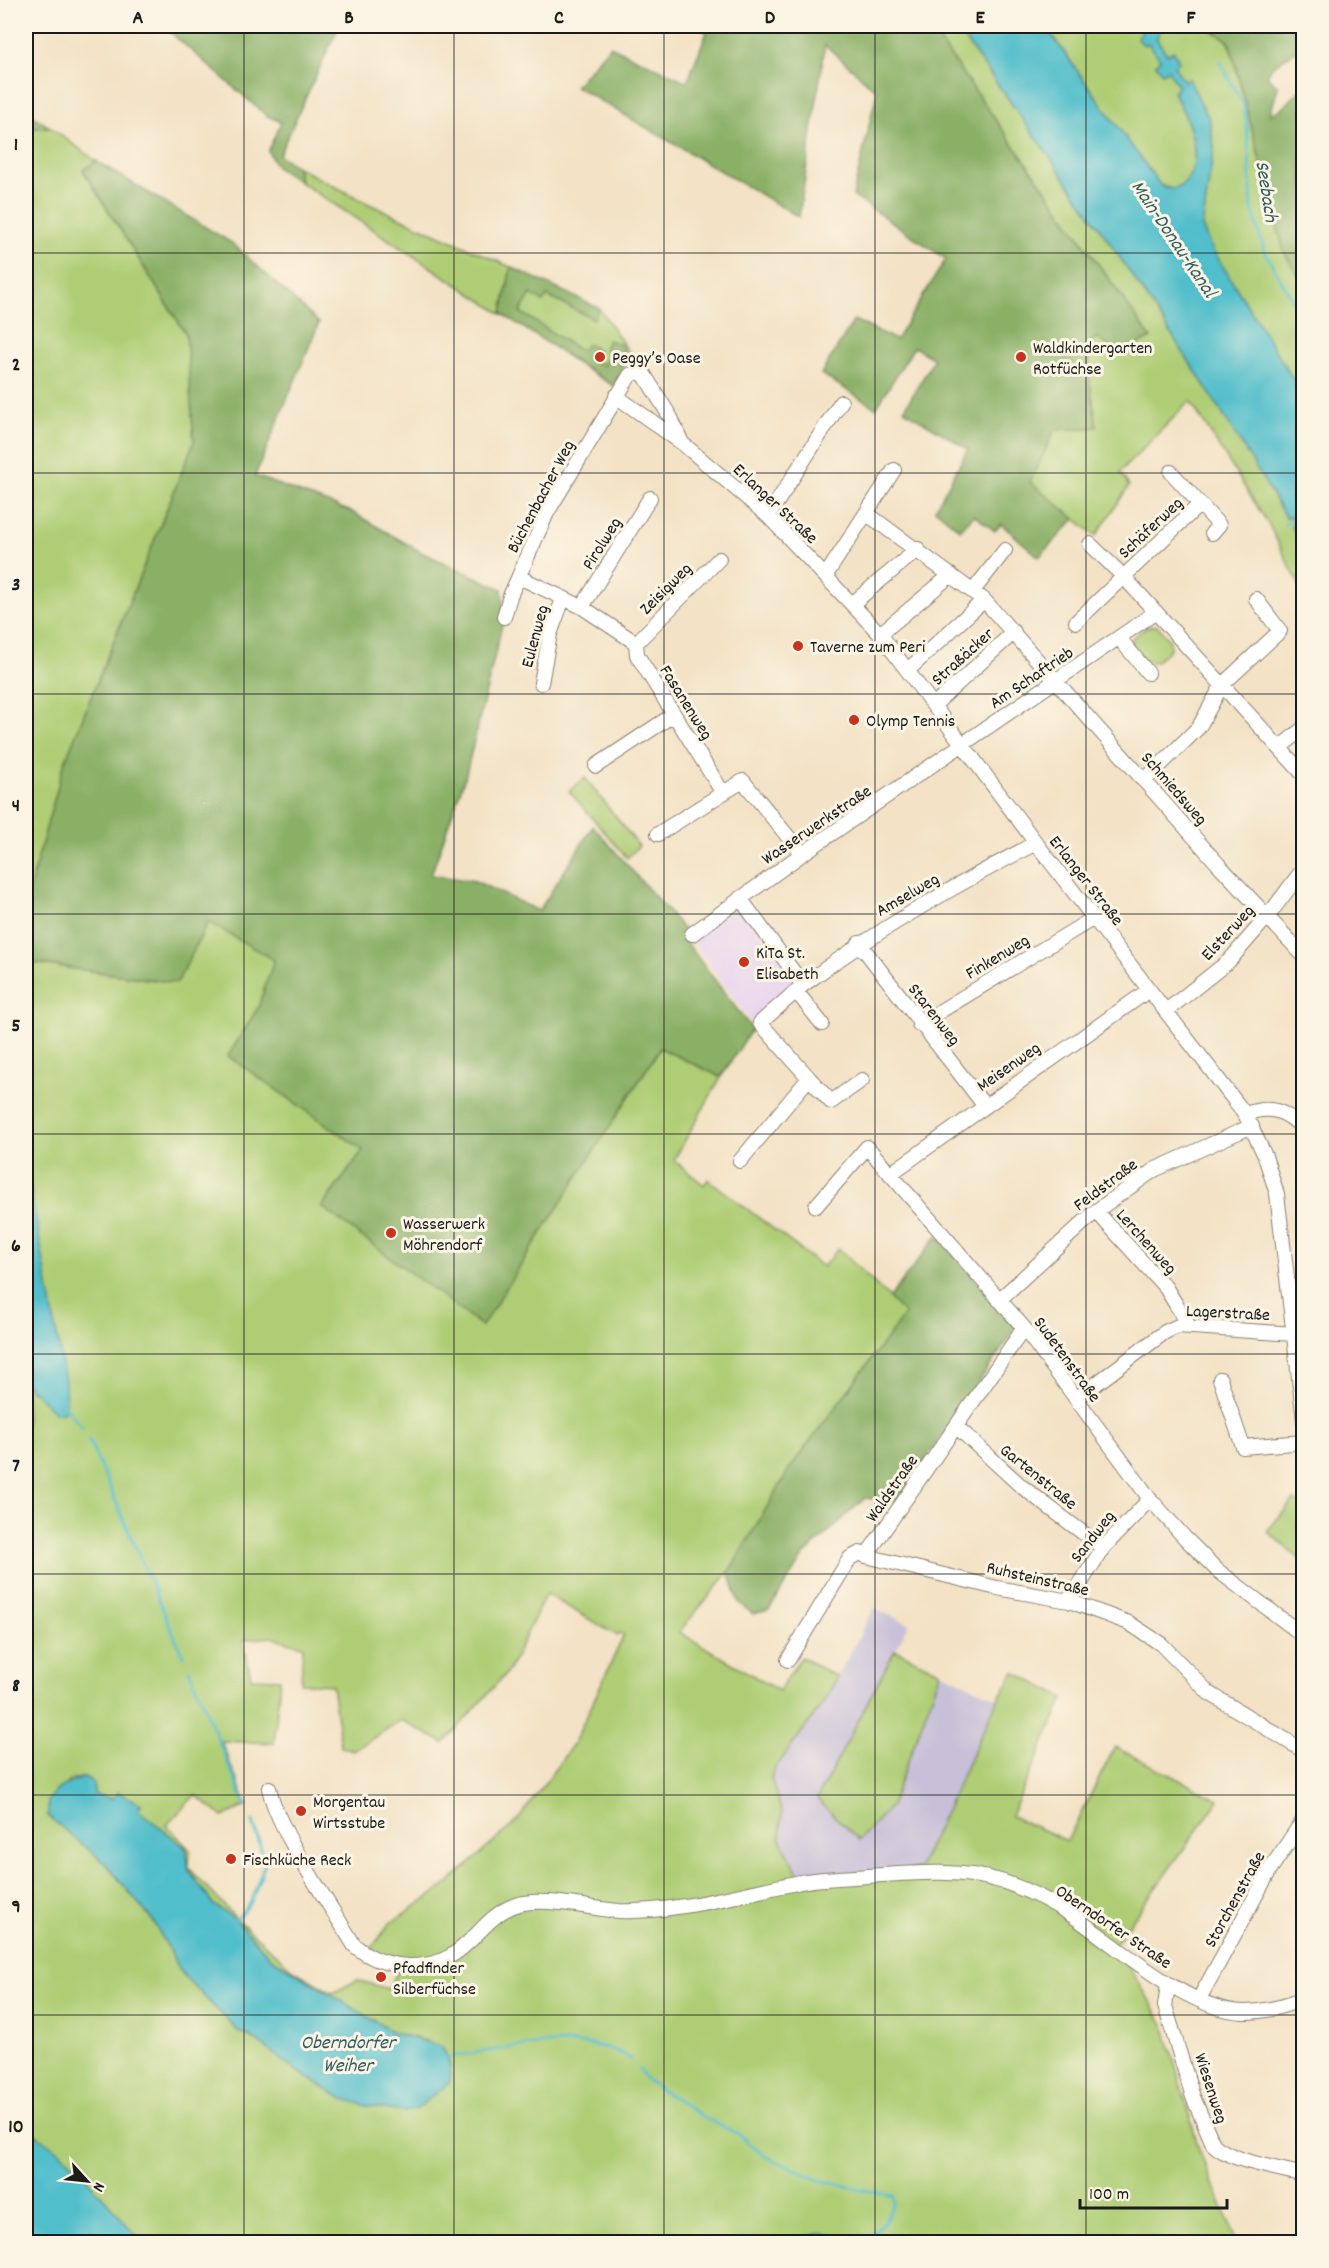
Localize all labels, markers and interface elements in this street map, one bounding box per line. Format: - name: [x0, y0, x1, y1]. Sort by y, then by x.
- text: A: [133, 5, 144, 33]
- text: B: [344, 5, 354, 33]
- text: C: [554, 5, 564, 33]
- text: D: [765, 5, 776, 33]
- text: E: [975, 5, 985, 33]
- text: F: [1187, 5, 1197, 33]
- text: 1: [14, 132, 18, 160]
- water label: Seebach: [1246, 159, 1284, 225]
- water label: Main-Donau-Kanal: [1123, 175, 1223, 306]
- place label: Waldkindergarten Rotfüchse: [1033, 337, 1152, 383]
- place label: Peggy’s Oase: [612, 347, 701, 372]
- marker: Peggy’s Oase: [593, 350, 607, 364]
- marker: Waldkindergarten Rotfüchse: [1014, 350, 1028, 364]
- text: 2: [12, 352, 20, 380]
- street label: Büchenbacher Weg: [502, 436, 583, 558]
- street label: Erlanger Straße: [726, 459, 823, 551]
- street label: Schäferweg: [1114, 492, 1190, 566]
- street label: Pirolweg: [577, 513, 629, 575]
- street label: Zeisigweg: [635, 558, 699, 622]
- text: 3: [12, 572, 20, 600]
- street label: Eulenweg: [516, 602, 557, 671]
- street label: Straßäcker: [927, 623, 1001, 693]
- place label: Taverne zum Peri: [810, 636, 925, 661]
- marker: Taverne zum Peri: [791, 639, 805, 653]
- street label: Am Schaftrieb: [985, 642, 1080, 717]
- street label: Fasanenweg: [652, 661, 718, 746]
- place label: Olymp Tennis: [866, 710, 955, 735]
- marker: Olymp Tennis: [847, 713, 861, 727]
- street label: Schmiedsweg: [1134, 747, 1212, 832]
- street label: Wasserwerkstraße: [757, 780, 877, 872]
- text: 4: [12, 793, 20, 821]
- street label: Erlanger Straße: [1042, 831, 1128, 932]
- street label: Amselweg: [872, 868, 945, 924]
- street label: Elsterweg: [1196, 900, 1261, 967]
- street label: Finkenweg: [962, 929, 1035, 987]
- place label: KiTa St. Elisabeth: [756, 942, 818, 988]
- marker: KiTa St. Elisabeth: [737, 955, 751, 969]
- street label: Starenweg: [901, 979, 966, 1052]
- text: 5: [11, 1013, 21, 1041]
- street label: Meisenweg: [972, 1037, 1047, 1099]
- street label: Feldstraße: [1069, 1154, 1144, 1218]
- street label: Lerchenweg: [1109, 1204, 1182, 1281]
- place label: Wasserwerk Möhrendorf: [403, 1213, 485, 1259]
- marker: Wasserwerk Möhrendorf: [384, 1226, 398, 1240]
- text: 6: [11, 1233, 21, 1261]
- street label: Lagerstraße: [1185, 1300, 1271, 1329]
- street label: Sudetenstraße: [1026, 1312, 1106, 1409]
- street label: Gartenstraße: [993, 1439, 1081, 1517]
- street label: Waldstraße: [861, 1451, 926, 1528]
- text: 7: [12, 1453, 20, 1481]
- street label: Sandweg: [1065, 1506, 1123, 1569]
- street label: Ruhsteinstraße: [984, 1557, 1091, 1604]
- text: 8: [12, 1673, 20, 1701]
- place label: Morgentau Wirtsstube: [313, 1791, 385, 1837]
- marker: Morgentau Wirtsstube: [294, 1804, 308, 1818]
- street label: Storchenstraße: [1199, 1847, 1273, 1953]
- place label: Fischküche Reck: [243, 1849, 351, 1874]
- marker: Fischküche Reck: [224, 1852, 238, 1866]
- street label: Oberndorfer Straße: [1049, 1880, 1176, 1976]
- text: 9: [11, 1894, 21, 1922]
- place label: Pfadfinder Silberfüchse: [393, 1957, 476, 2003]
- marker: Pfadfinder Silberfüchse: [374, 1970, 388, 1984]
- water label: Oberndorfer Weiher: [301, 2030, 398, 2081]
- street label: Wiesenweg: [1186, 2050, 1233, 2127]
- text: 10: [8, 2114, 24, 2142]
- north arrow: [57, 2151, 117, 2211]
- scale bar: [1080, 2172, 1227, 2210]
- text: N: [86, 2178, 110, 2196]
- text: 100 m: [1089, 2183, 1129, 2208]

